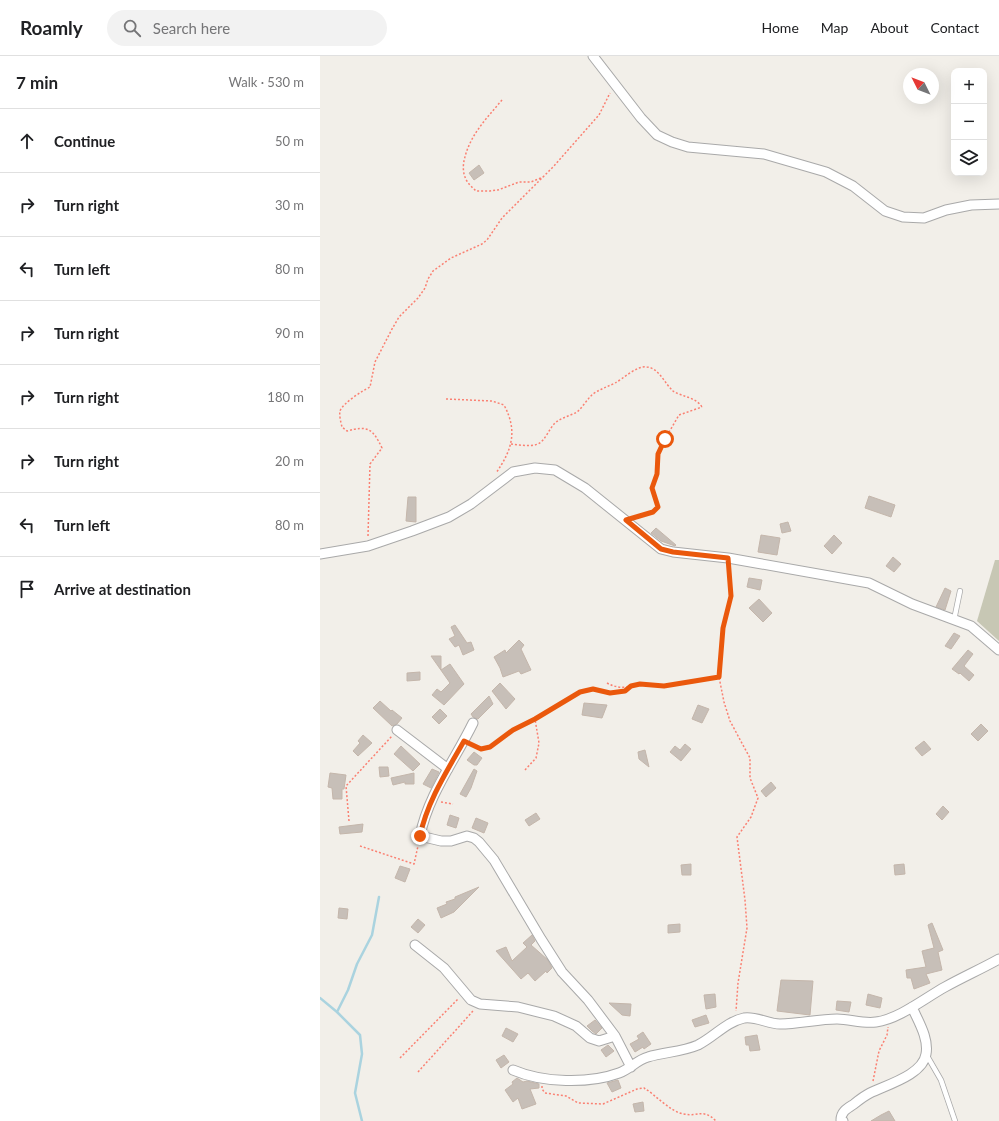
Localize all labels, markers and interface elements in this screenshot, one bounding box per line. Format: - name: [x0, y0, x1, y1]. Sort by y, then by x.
- search box: [107, 10, 387, 46]
- text: Roamly: [20, 16, 83, 39]
- icon: search: [121, 17, 143, 39]
- text: Search here: [153, 19, 230, 37]
- text: Home: [761, 19, 799, 36]
- text: Map: [821, 19, 848, 36]
- text: About: [870, 19, 908, 36]
- text: Contact: [930, 19, 979, 36]
- north arrow: [903, 68, 939, 104]
- map controls: [951, 68, 987, 176]
- button: +: [951, 68, 987, 104]
- text: 7 min: [16, 72, 58, 93]
- text: Walk · 530 m: [228, 74, 304, 90]
- button: −: [951, 104, 987, 140]
- icon: ahead: [16, 130, 38, 152]
- text: Continue: [54, 132, 115, 150]
- text: 50 m: [275, 133, 304, 149]
- button: layers: [951, 140, 987, 176]
- icon: right: [16, 194, 38, 216]
- text: Turn right: [54, 196, 119, 214]
- text: 30 m: [275, 197, 304, 213]
- icon: left: [16, 258, 38, 280]
- text: Turn left: [54, 260, 110, 278]
- text: 80 m: [275, 261, 304, 277]
- icon: right: [16, 322, 38, 344]
- text: Turn right: [54, 324, 119, 342]
- text: 90 m: [275, 325, 304, 341]
- icon: right: [16, 386, 38, 408]
- text: Turn right: [54, 388, 119, 406]
- text: 180 m: [267, 389, 304, 405]
- route start: [656, 430, 674, 448]
- icon: right: [16, 450, 38, 472]
- text: Turn right: [54, 452, 119, 470]
- text: 20 m: [275, 453, 304, 469]
- icon: left: [16, 514, 38, 536]
- text: Turn left: [54, 516, 110, 534]
- text: 80 m: [275, 517, 304, 533]
- icon: arrive: [16, 578, 38, 600]
- text: Arrive at destination: [54, 580, 191, 598]
- route end: [411, 827, 429, 845]

